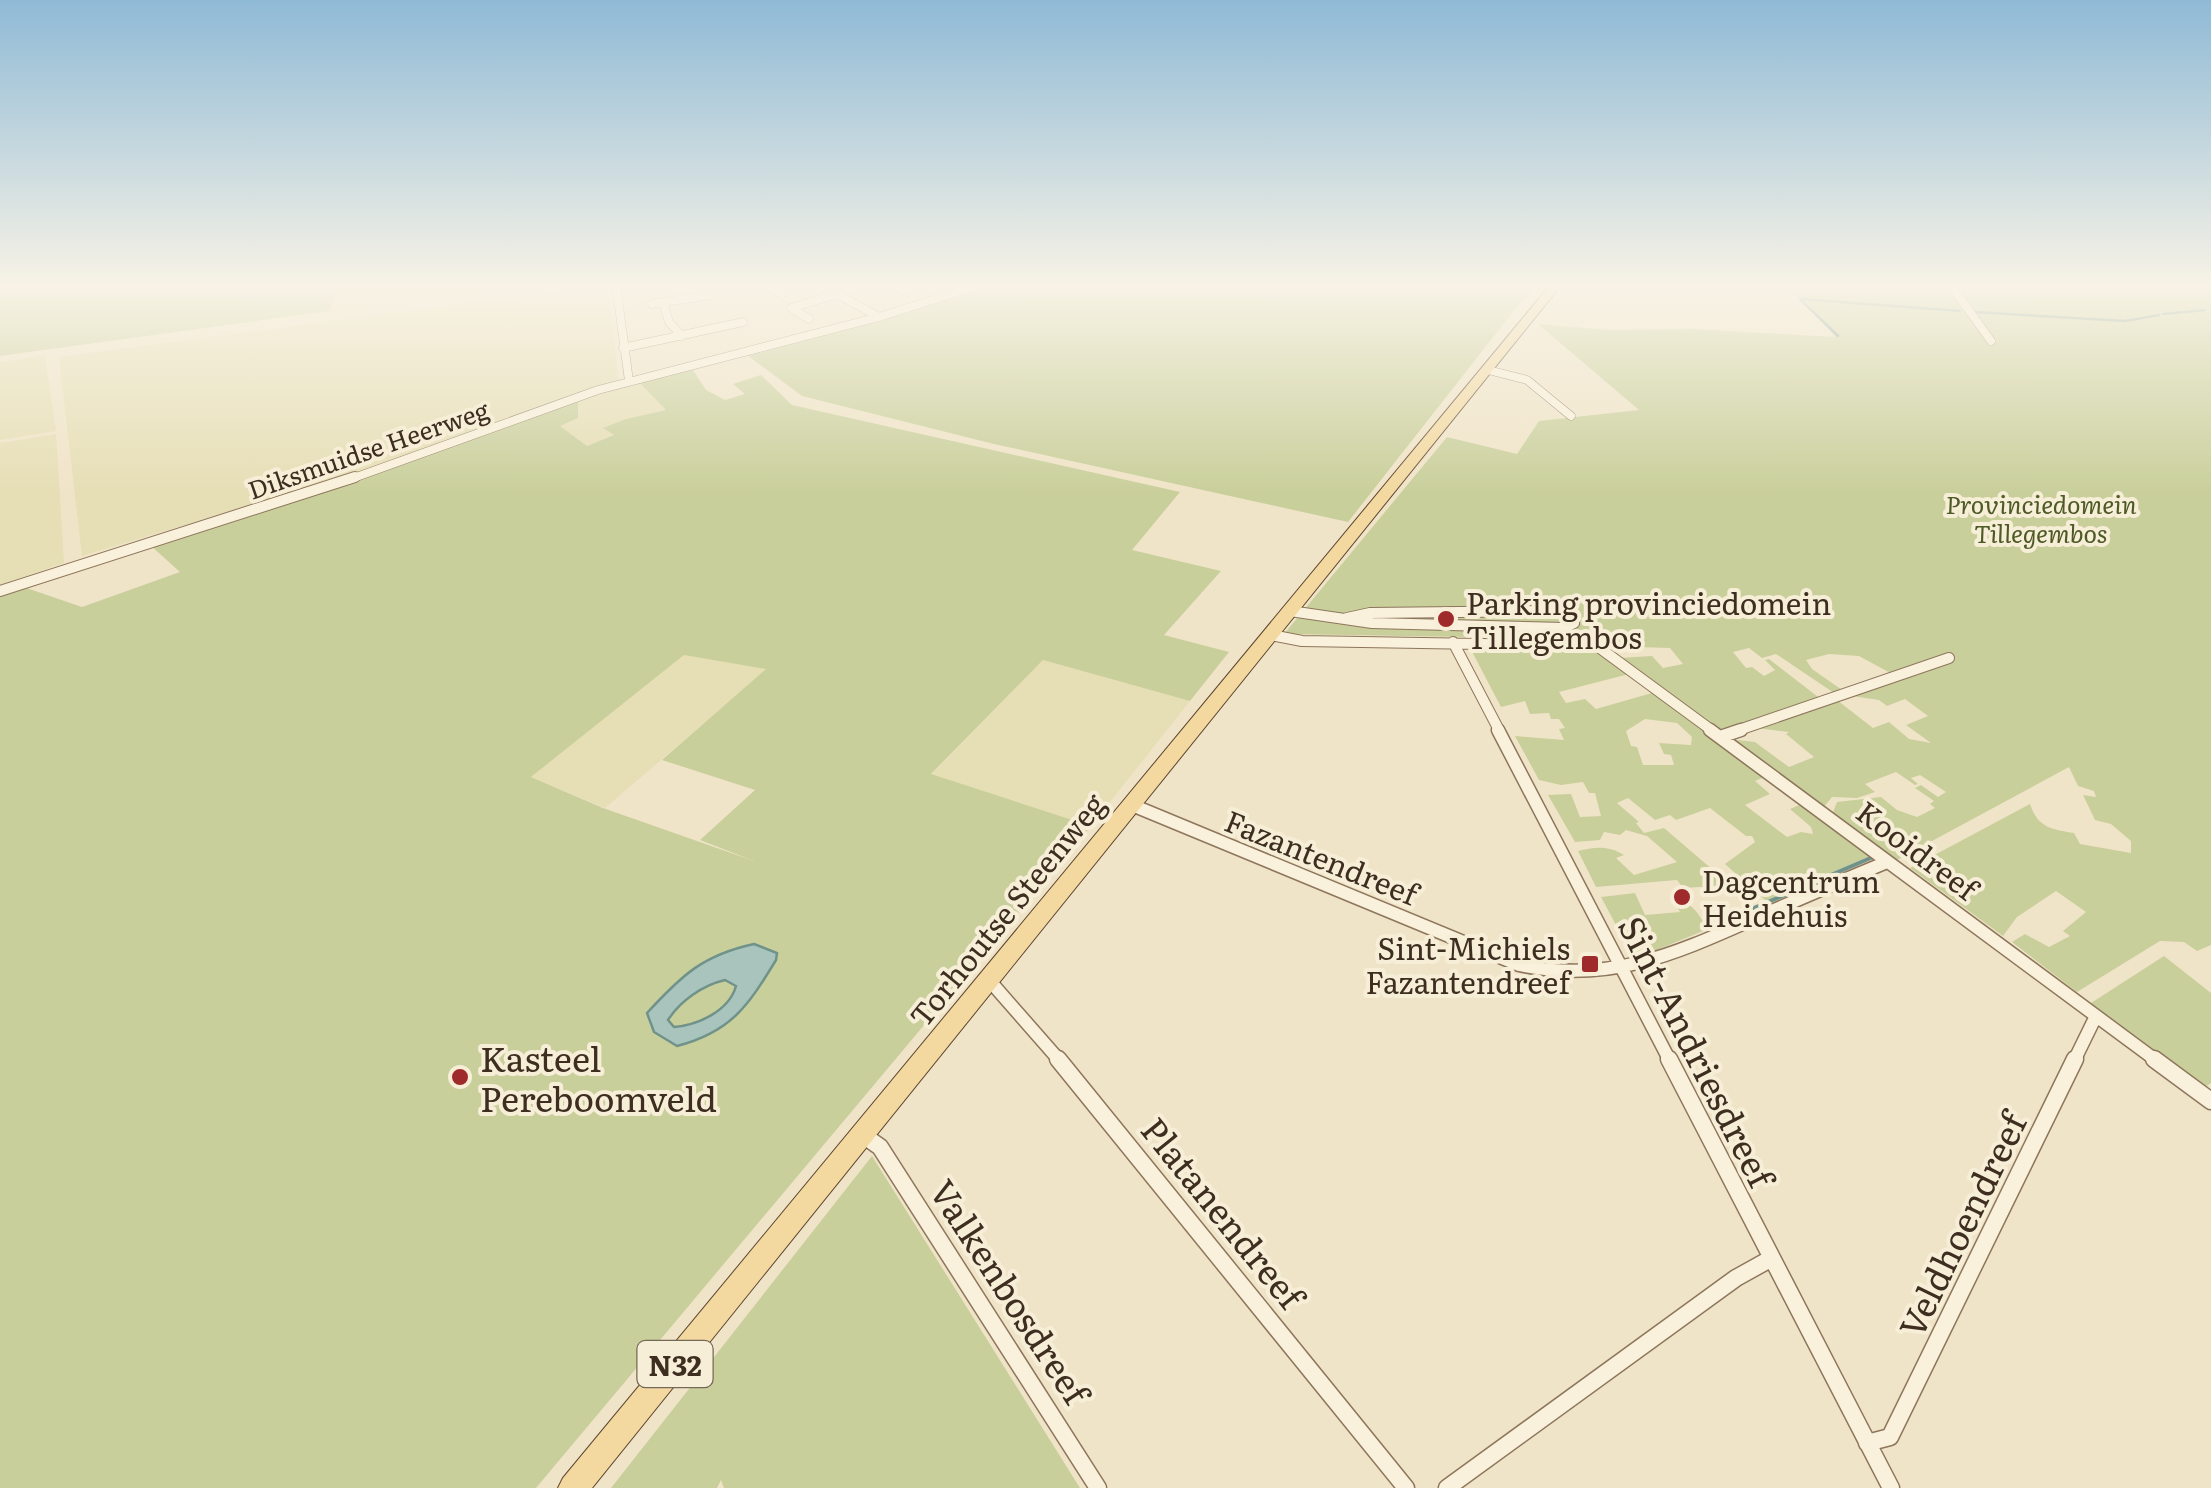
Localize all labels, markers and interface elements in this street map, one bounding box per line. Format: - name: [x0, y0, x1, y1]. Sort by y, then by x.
- street label: Diksmuidse Heerweg: [243, 390, 494, 508]
- park label: Provinciedomein Tillegembos: [1945, 485, 2137, 551]
- place label: Parking provinciedomein Tillegembos: [1466, 580, 1831, 658]
- marker: Parking provinciedomein Tillegembos: [1435, 608, 1457, 630]
- street label: Torhoutse Steenweg: [898, 782, 1114, 1035]
- street label: Kooidreef: [1848, 789, 1990, 911]
- street label: Fazantendreef: [1219, 797, 1427, 916]
- place label: Dagcentrum Heidehuis: [1702, 858, 1880, 936]
- marker: Dagcentrum Heidehuis: [1671, 886, 1693, 908]
- street label: Sint-Andriesdreef: [1607, 906, 1790, 1198]
- place label: Sint-Michiels Fazantendreef: [1365, 925, 1572, 1003]
- marker: Sint-Michiels Fazantendreef: [1579, 953, 1601, 975]
- place label: Kasteel Pereboomveld: [480, 1031, 717, 1123]
- marker: Kasteel Pereboomveld: [449, 1066, 471, 1088]
- street label: Veldhoendreef: [1884, 1101, 2039, 1345]
- street label: Platanendreef: [1130, 1105, 1319, 1321]
- street label: Valkenbosdreef: [919, 1168, 1105, 1416]
- road number: N32: [638, 1341, 712, 1387]

